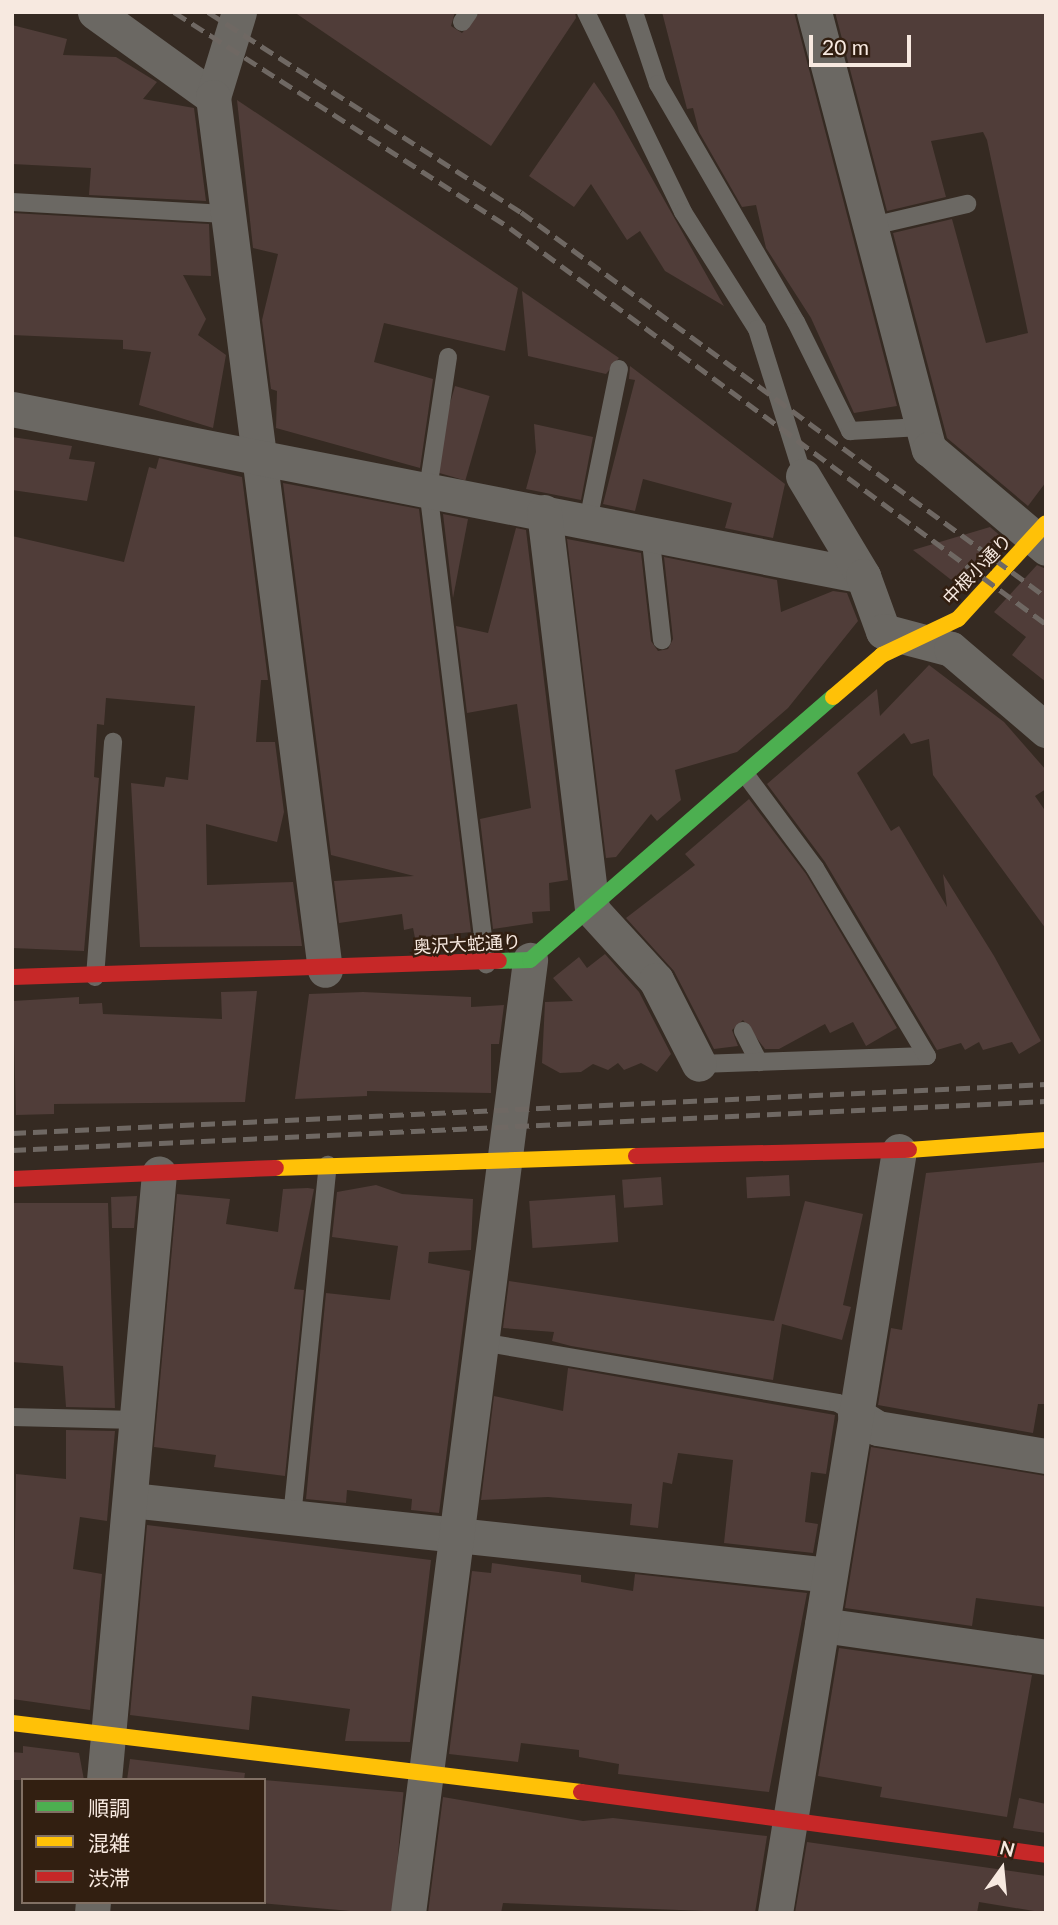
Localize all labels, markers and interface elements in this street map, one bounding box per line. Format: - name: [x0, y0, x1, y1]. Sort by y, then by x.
- scale bar: [813, 21, 914, 65]
- text: 20 m: [822, 34, 869, 59]
- street label: 中根小通り: [938, 529, 1016, 609]
- street label: 奥沢大蛇通り: [413, 930, 521, 958]
- legend: [21, 1778, 266, 1904]
- text: 順調: [88, 1795, 130, 1820]
- text: 混雑: [88, 1830, 130, 1855]
- north arrow: [967, 1834, 1037, 1904]
- text: N: [998, 1835, 1018, 1861]
- text: 渋滞: [88, 1865, 130, 1890]

